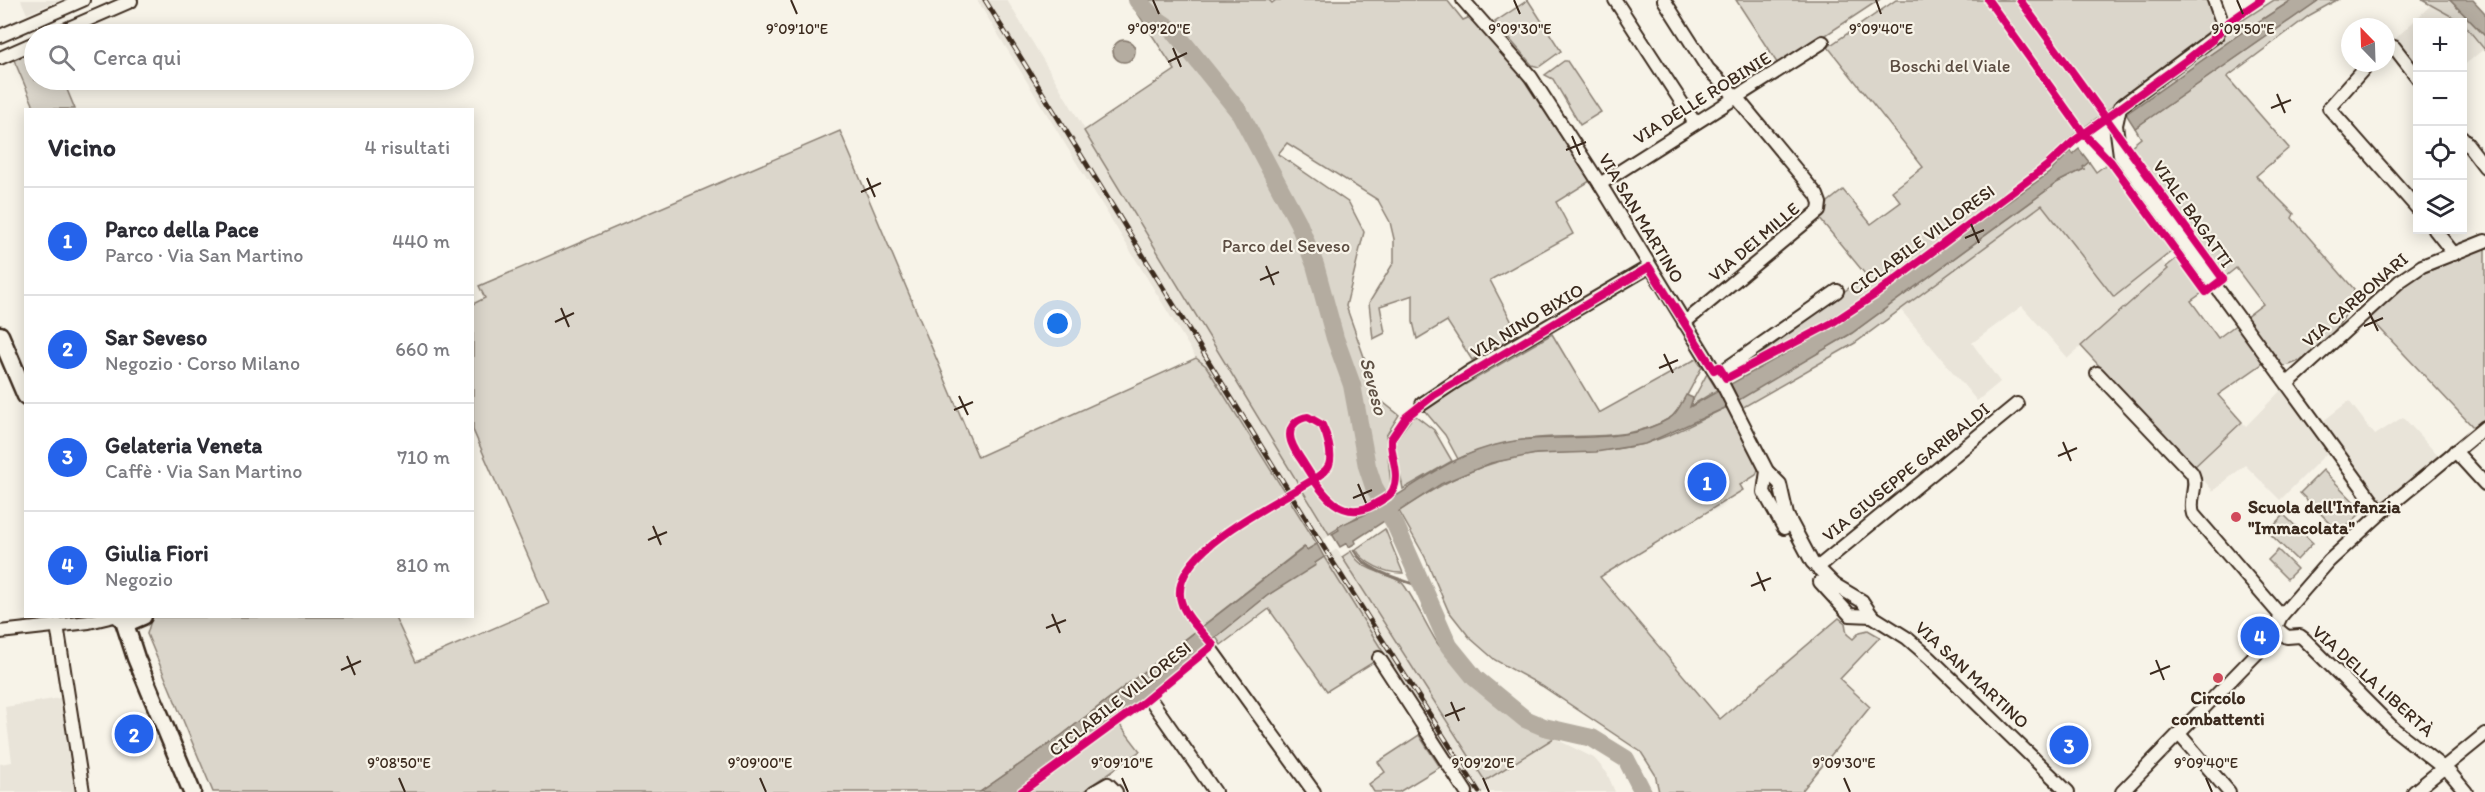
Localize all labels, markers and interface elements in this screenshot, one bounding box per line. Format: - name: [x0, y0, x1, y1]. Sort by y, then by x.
- north arrow: [2341, 18, 2395, 72]
- map controls: [2413, 18, 2467, 234]
- button: +: [2413, 18, 2467, 72]
- text: 9°09'10"E: [766, 20, 828, 38]
- text: 9°09'20"E: [1127, 20, 1191, 38]
- text: 9°09'30"E: [1488, 20, 1552, 38]
- text: 9°09'40"E: [1849, 20, 1913, 38]
- text: 9°09'50"E: [2211, 20, 2275, 38]
- search box: [24, 24, 474, 90]
- icon: search: [45, 41, 78, 74]
- text: Cerca qui: [93, 44, 181, 71]
- street label: VIA DELLE ROBINIE: [1629, 47, 1775, 149]
- park label: Boschi del Viale: [1890, 55, 2010, 77]
- button: −: [2413, 72, 2467, 126]
- button: locate: [2413, 126, 2467, 180]
- text: Vicino: [48, 131, 116, 163]
- text: 4 risultati: [364, 135, 450, 159]
- street label: VIA SAN MARTINO: [1594, 149, 1688, 287]
- street label: VIALE BAGATTI: [2148, 156, 2238, 272]
- street label: CICLABILE VILLORESI: [1845, 180, 1999, 300]
- button: layers: [2413, 180, 2467, 234]
- street label: VIA DEI MILLE: [1704, 198, 1804, 286]
- text: Parco della Pace: [105, 216, 259, 243]
- text: 1: [63, 229, 72, 253]
- text: 440 m: [392, 229, 450, 253]
- park label: Parco del Seveso: [1222, 235, 1350, 257]
- text: Parco · Via San Martino: [105, 243, 304, 267]
- street label: VIA CARBONARI: [2298, 248, 2412, 352]
- street label: VIA NINO BIXIO: [1466, 279, 1588, 363]
- your location: [1043, 309, 1072, 338]
- text: Sar Seveso: [105, 324, 207, 351]
- text: 2: [62, 337, 73, 361]
- text: 660 m: [395, 337, 450, 361]
- text: Negozio · Corso Milano: [105, 351, 300, 375]
- water label: Seveso: [1355, 355, 1393, 418]
- street label: VIA GIUSEPPE GARIBALDI: [1818, 398, 1994, 546]
- text: Gelateria Veneta: [105, 432, 262, 459]
- text: 3: [62, 445, 73, 469]
- text: 710 m: [397, 445, 450, 469]
- text: Caffè · Via San Martino: [105, 459, 303, 483]
- pin: 1: [1688, 460, 1726, 504]
- place label: Scuola dell'Infanzia "Immacolata": [2248, 496, 2401, 539]
- marker: Scuola dell'Infanzia "Immacolata": [2229, 510, 2243, 524]
- text: Giulia Fiori: [105, 540, 209, 567]
- text: 4: [61, 553, 74, 577]
- text: 810 m: [396, 553, 450, 577]
- text: Negozio: [105, 567, 173, 591]
- pin: 4: [2240, 614, 2280, 658]
- street label: VIA SAN MARTINO: [1911, 617, 2033, 733]
- street label: VIA DELLA LIBERTÀ: [2308, 621, 2439, 742]
- street label: CICLABILE VILLORESI: [1045, 637, 1195, 761]
- marker: Circolo combattenti: [2211, 671, 2225, 685]
- place label: Circolo combattenti: [2171, 687, 2265, 730]
- pin: 2: [114, 712, 154, 756]
- pin: 3: [2050, 722, 2088, 768]
- text: 9°08'50"E: [367, 754, 431, 772]
- text: 9°09'00"E: [728, 754, 792, 772]
- text: 9°09'10"E: [1091, 754, 1153, 772]
- text: 9°09'20"E: [1451, 754, 1515, 772]
- text: 9°09'30"E: [1812, 754, 1876, 772]
- text: 9°09'40"E: [2174, 754, 2238, 772]

